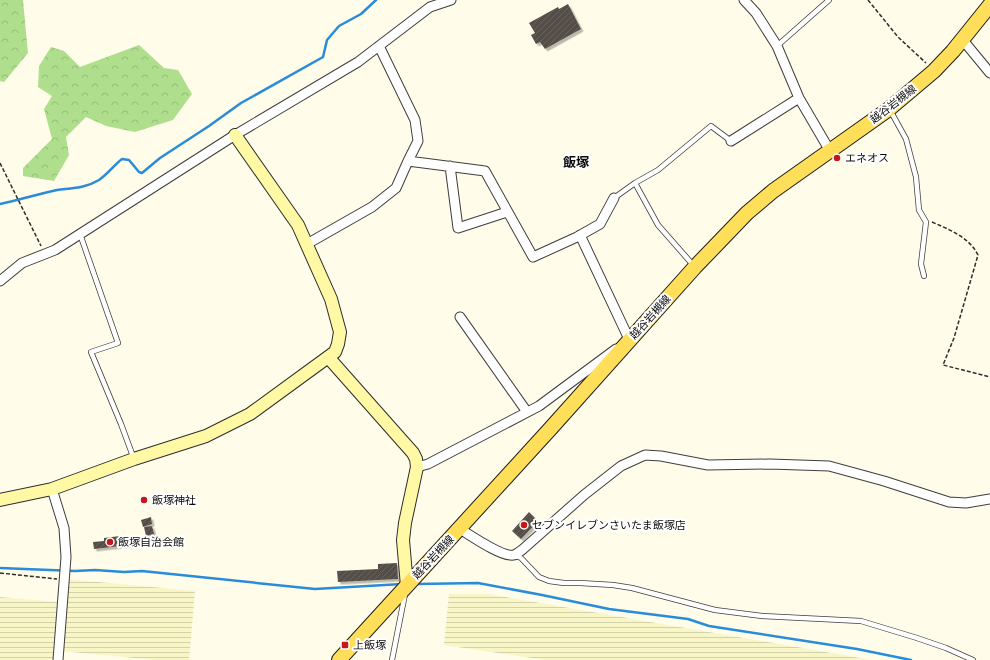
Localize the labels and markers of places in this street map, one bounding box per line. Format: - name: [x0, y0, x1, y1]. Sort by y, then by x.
- place label: エネオス: [845, 151, 889, 165]
- marker: エネオス: [832, 153, 842, 163]
- place label: 飯塚神社: [152, 493, 196, 507]
- marker: 飯塚神社: [139, 495, 149, 505]
- place label: セブンイレブンさいたま飯塚店: [532, 518, 686, 532]
- marker: セブンイレブンさいたま飯塚店: [519, 520, 529, 530]
- place label: 飯塚自治会館: [118, 535, 184, 549]
- marker: 飯塚自治会館: [105, 537, 115, 547]
- place label: 上飯塚: [353, 638, 386, 652]
- marker: 上飯塚: [340, 640, 350, 650]

